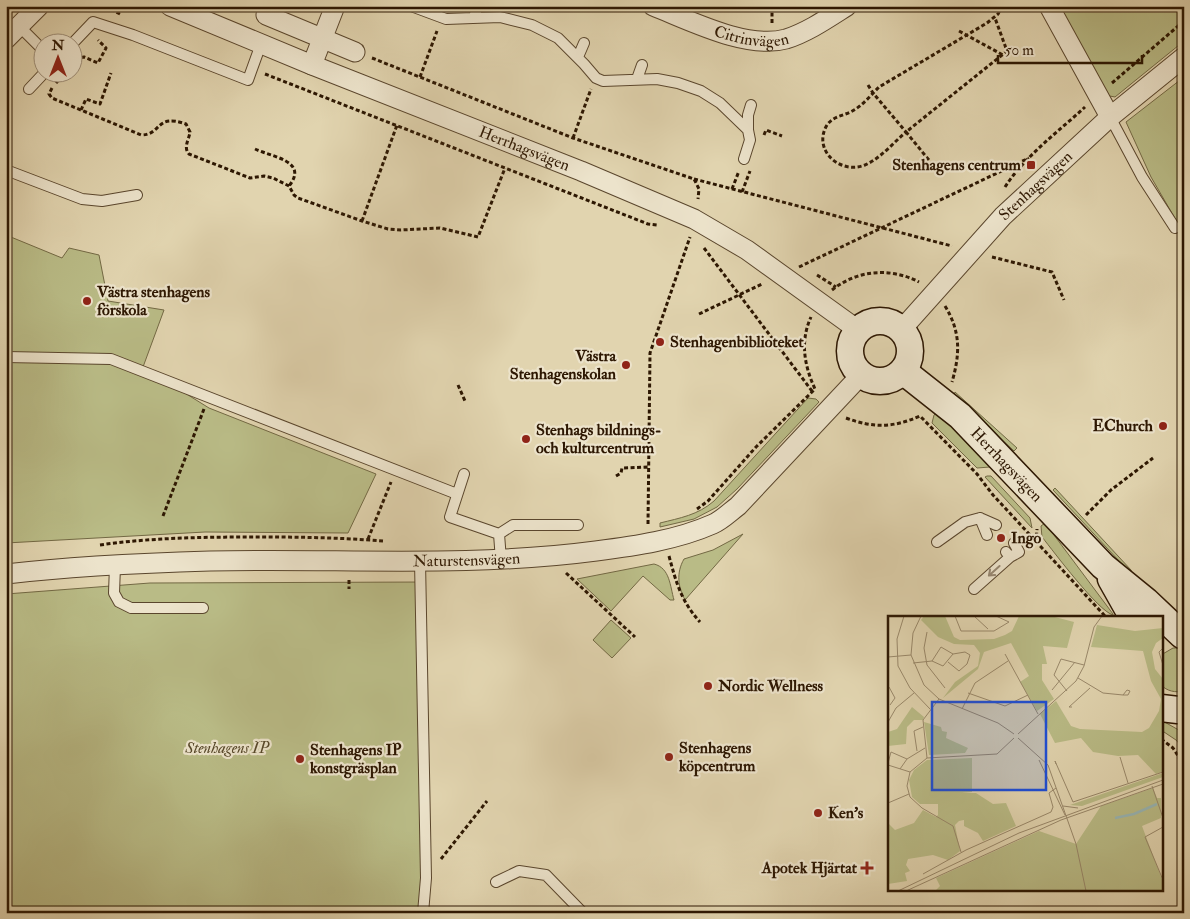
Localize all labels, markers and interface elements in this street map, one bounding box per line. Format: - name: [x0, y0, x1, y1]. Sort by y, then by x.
- street label: Citrinvägen: [711, 21, 791, 51]
- north arrow: [32, 32, 82, 82]
- scale bar: [998, 32, 1141, 64]
- text: N: [51, 37, 65, 54]
- text: 50 m: [1005, 41, 1034, 60]
- street label: Herrhagsvägen: [476, 122, 573, 176]
- street label: Stenhagsvägen: [994, 147, 1077, 225]
- place label: Stenhagens centrum: [892, 155, 1022, 176]
- marker: Stenhagens centrum: [1025, 159, 1037, 171]
- place label: Västra stenhagens förskola: [96, 282, 210, 320]
- marker: Västra stenhagens förskola: [81, 295, 93, 307]
- place label: Stenhagenbiblioteket: [670, 332, 804, 353]
- marker: Stenhagenbiblioteket: [654, 336, 666, 348]
- place label: Västra Stenhagenskolan: [510, 346, 617, 385]
- marker: Västra Stenhagenskolan: [620, 359, 632, 371]
- place label: EChurch: [1092, 416, 1154, 436]
- place label: Stenhags bildnings- och kulturcentrum: [536, 420, 662, 458]
- marker: EChurch: [1157, 420, 1169, 432]
- street label: Herrhagsvägen: [966, 423, 1047, 506]
- marker: Stenhags bildnings- och kulturcentrum: [520, 433, 532, 445]
- place label: Ingo: [1011, 528, 1042, 549]
- marker: Ingo: [995, 532, 1007, 544]
- street label: Naturstensvägen: [413, 548, 521, 571]
- one-way arrow: [988, 565, 1001, 577]
- inset map: [888, 616, 1162, 892]
- place label: Nordic Wellness: [717, 676, 824, 696]
- marker: Nordic Wellness: [702, 680, 714, 692]
- park label: Stenhagens IP: [184, 738, 270, 758]
- place label: Stenhagens köpcentrum: [678, 738, 756, 777]
- place label: Stenhagens IP konstgräsplan: [309, 740, 402, 779]
- marker: Stenhagens köpcentrum: [663, 751, 675, 763]
- marker: Stenhagens IP konstgräsplan: [294, 753, 306, 765]
- place label: Ken's: [828, 803, 864, 823]
- marker: Ken's: [812, 807, 824, 819]
- place label: Apotek Hjärtat: [761, 858, 858, 879]
- marker: Apotek Hjärtat: [861, 862, 873, 874]

